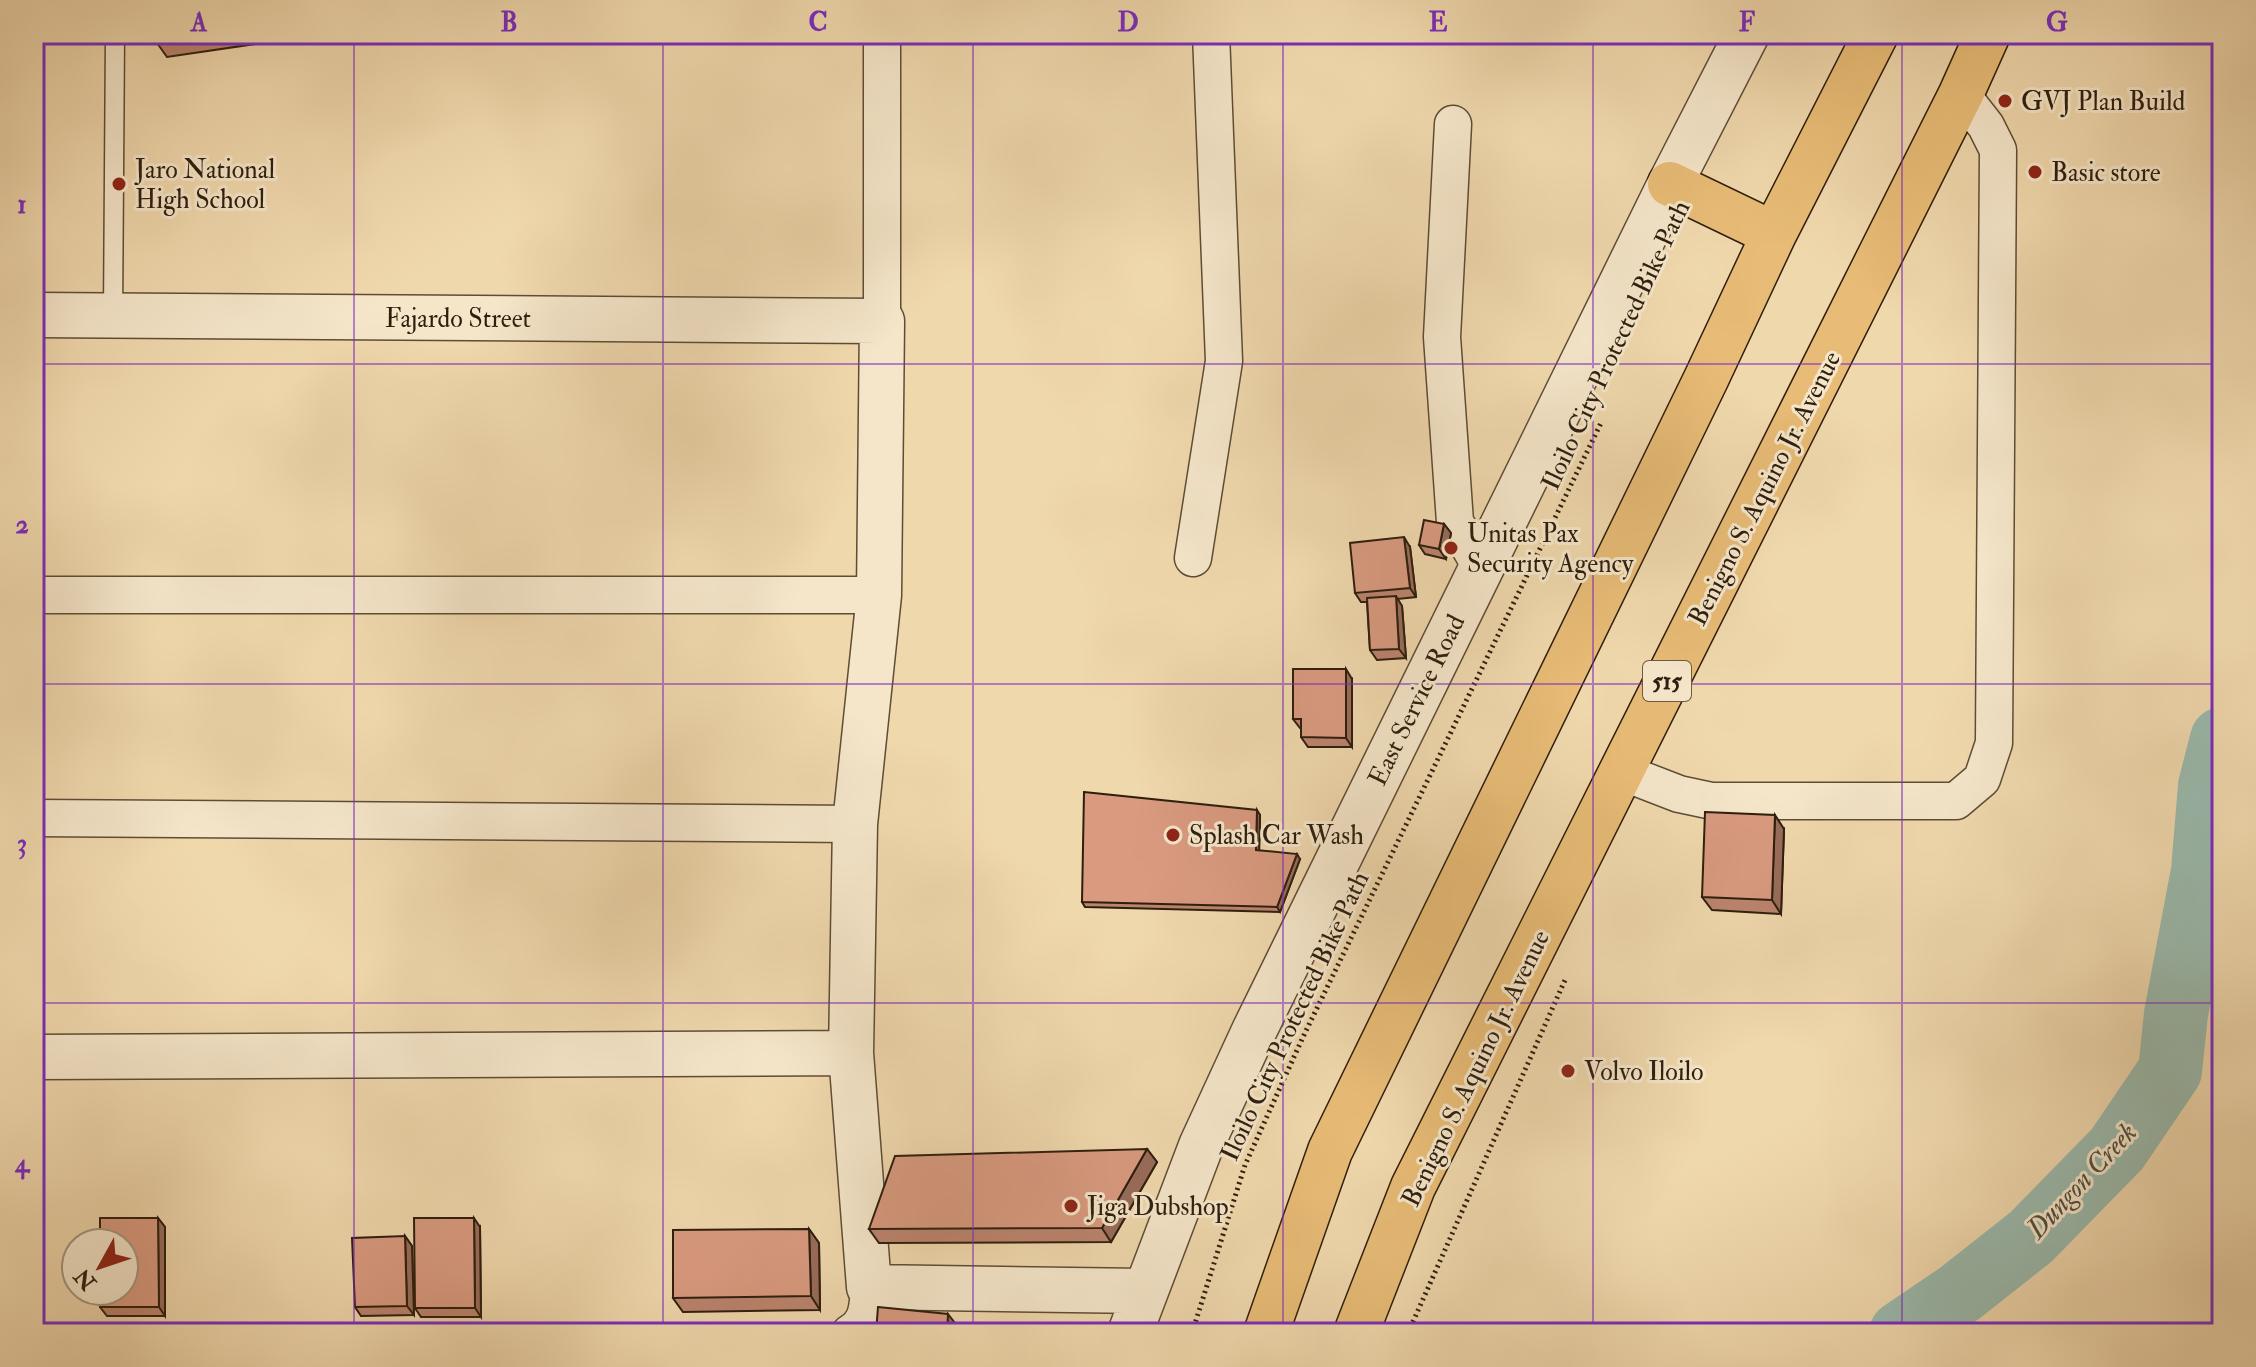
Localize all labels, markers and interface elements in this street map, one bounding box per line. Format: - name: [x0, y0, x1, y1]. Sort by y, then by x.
- text: A: [190, 7, 208, 39]
- text: B: [500, 7, 518, 39]
- text: C: [808, 7, 828, 39]
- text: D: [1117, 7, 1139, 39]
- text: E: [1429, 7, 1448, 39]
- text: F: [1739, 7, 1756, 39]
- text: G: [2046, 7, 2068, 39]
- place label: GVJ Plan Build: [2021, 86, 2186, 118]
- marker: GVJ Plan Build: [1996, 92, 2014, 110]
- place label: Jaro National High School: [134, 154, 275, 216]
- place label: Basic store: [2051, 157, 2161, 189]
- marker: Basic store: [2026, 163, 2044, 181]
- marker: Jaro National High School: [110, 175, 128, 193]
- text: 1: [17, 189, 27, 221]
- street label: Iloilo City Protected Bike Path: [1535, 195, 1697, 495]
- street label: Fajardo Street: [385, 303, 531, 335]
- street label: Benigno S. Aquino Jr. Avenue: [1682, 346, 1848, 631]
- text: 2: [15, 509, 29, 541]
- place label: Unitas Pax Security Agency: [1467, 518, 1634, 580]
- marker: Unitas Pax Security Agency: [1442, 539, 1460, 557]
- street label: East Service Road: [1362, 609, 1472, 791]
- road number: 515: [1643, 661, 1691, 701]
- place label: Splash Car Wash: [1189, 820, 1364, 853]
- marker: Splash Car Wash: [1164, 826, 1182, 844]
- text: 3: [17, 828, 27, 860]
- street label: Iloilo City Protected Bike Path: [1214, 866, 1376, 1166]
- street label: Benigno S. Aquino Jr. Avenue: [1395, 925, 1557, 1212]
- place label: Volvo Iloilo: [1584, 1056, 1704, 1088]
- marker: Volvo Iloilo: [1559, 1062, 1577, 1080]
- water label: Dungon Creek: [2019, 1116, 2145, 1247]
- text: 4: [14, 1148, 31, 1180]
- place label: Jiga Dubshop: [1086, 1191, 1229, 1224]
- marker: Jiga Dubshop: [1062, 1197, 1080, 1215]
- north arrow: [60, 1227, 140, 1307]
- text: N: [68, 1262, 103, 1297]

